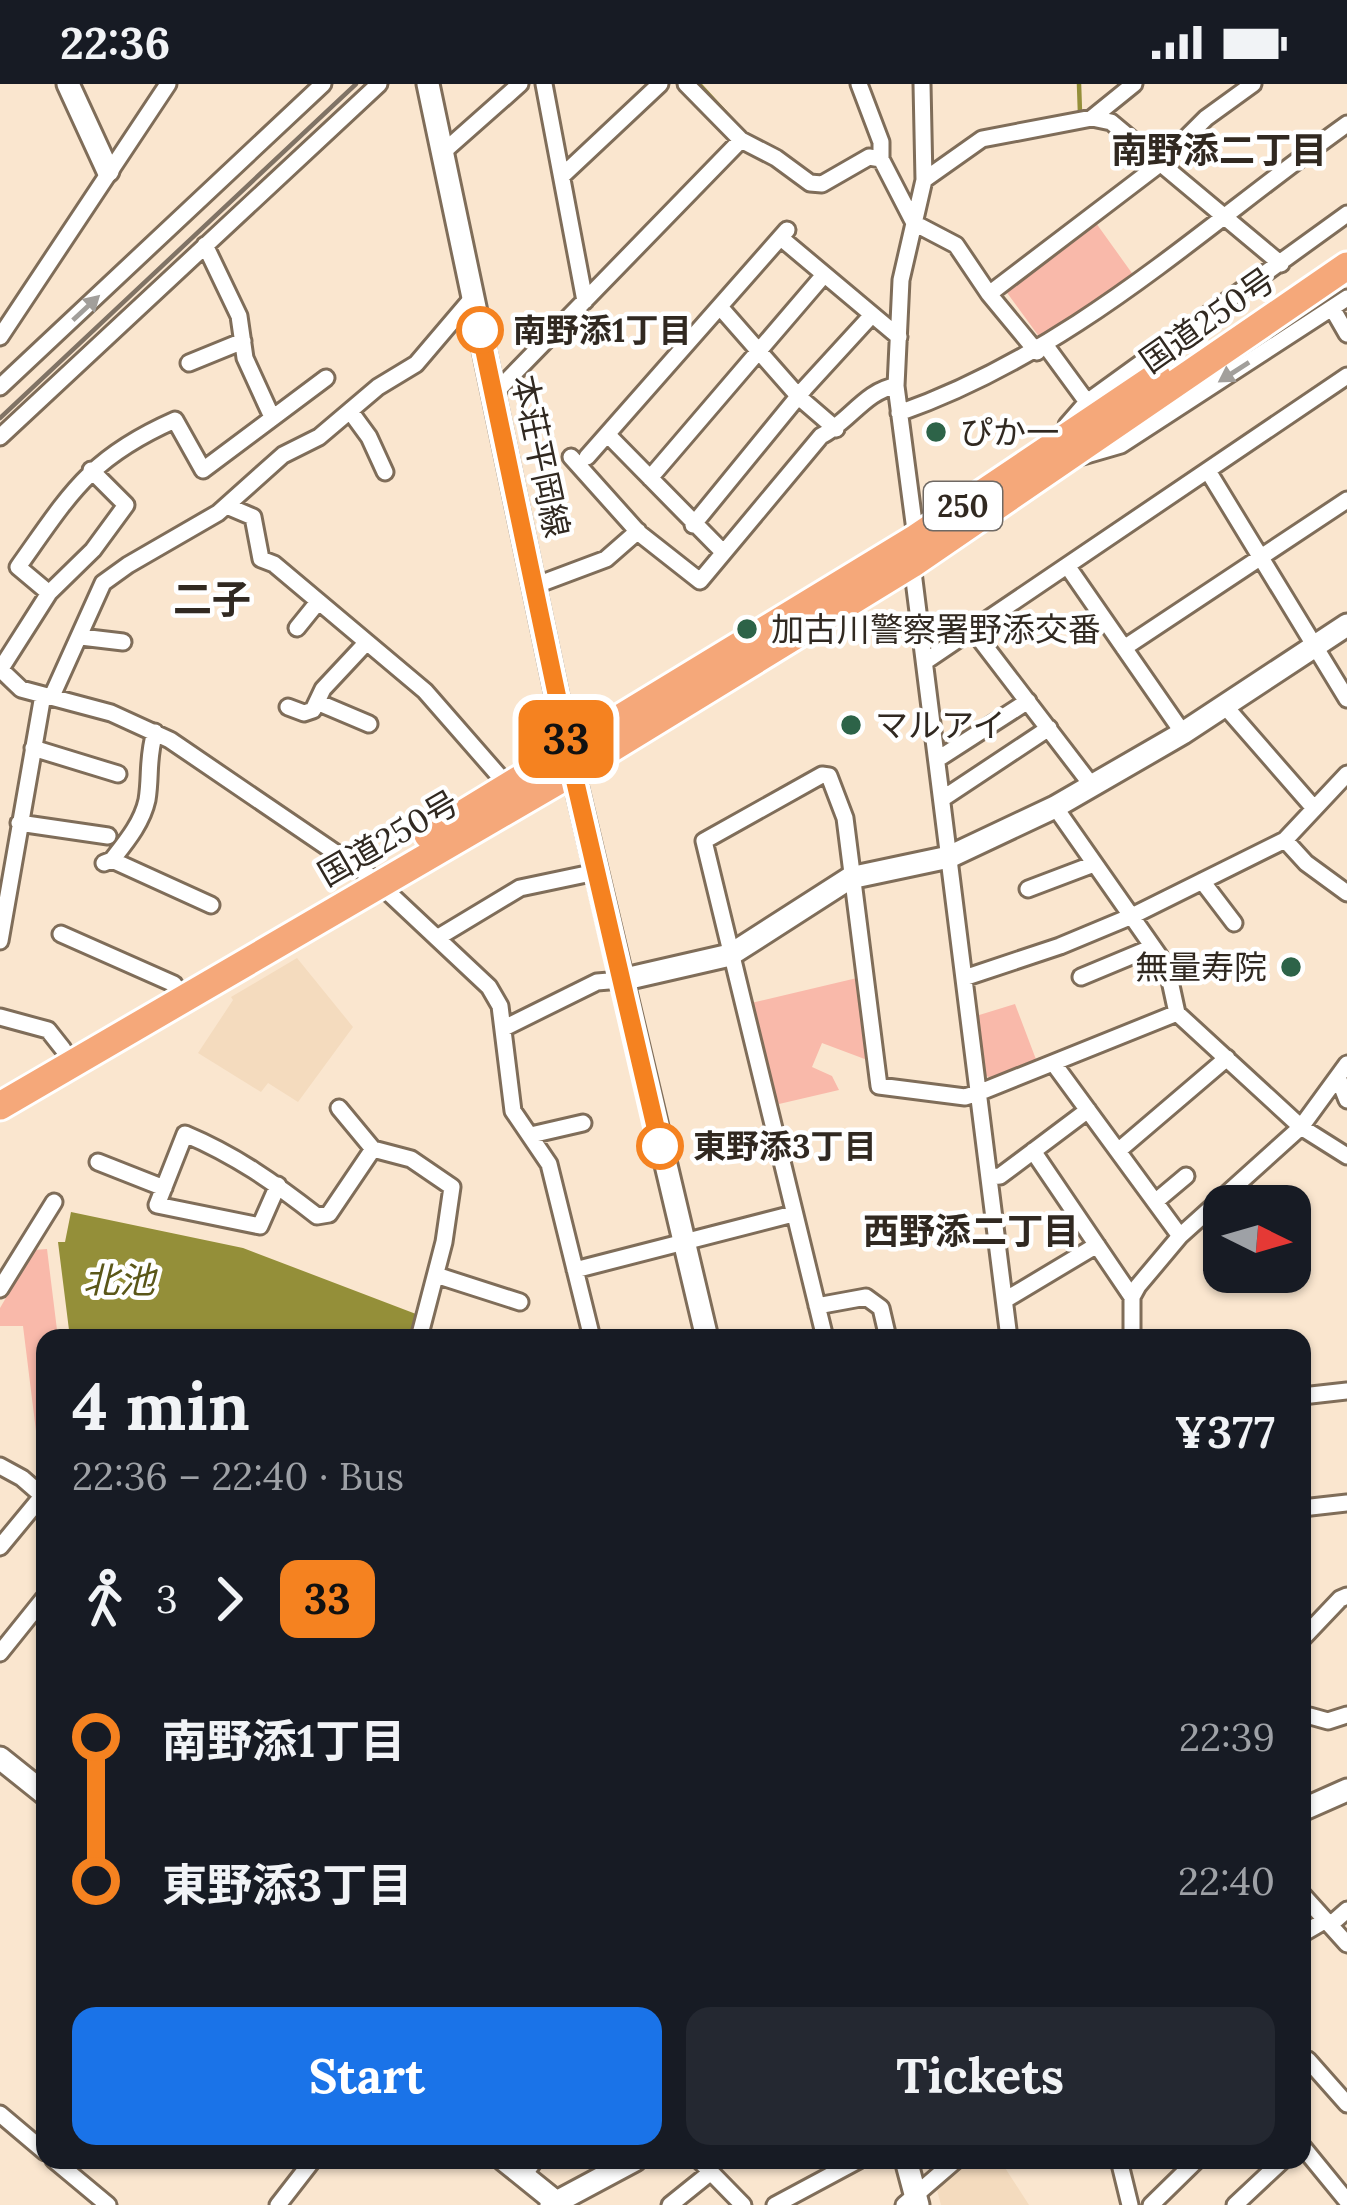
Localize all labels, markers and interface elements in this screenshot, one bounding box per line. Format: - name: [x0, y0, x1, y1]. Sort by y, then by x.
- text: 22:36: [60, 14, 170, 71]
- district label: 南野添二丁目: [1111, 127, 1327, 173]
- street label: 国道250号: [1131, 258, 1283, 382]
- one-way arrow: [71, 294, 100, 322]
- marker: 南野添1丁目: [458, 308, 502, 352]
- place label: 南野添1丁目: [513, 309, 691, 351]
- one-way arrow: [1217, 360, 1250, 382]
- street label: 本荘平岡線: [503, 371, 579, 541]
- place label: ぴか一: [960, 411, 1059, 453]
- marker: ぴか一: [923, 419, 949, 445]
- road number: 250: [924, 482, 1002, 530]
- district label: 二子: [173, 574, 251, 624]
- place label: 加古川警察署野添交番: [771, 608, 1101, 650]
- marker: 加古川警察署野添交番: [734, 616, 760, 642]
- line badge: 33: [512, 700, 620, 778]
- place label: マルアイ: [875, 704, 1005, 746]
- text: 33: [542, 712, 590, 766]
- marker: マルアイ: [838, 712, 864, 738]
- street label: 国道250号: [310, 781, 466, 895]
- place label: 無量寿院: [1135, 946, 1267, 988]
- marker: 無量寿院: [1278, 954, 1304, 980]
- marker: 東野添3丁目: [638, 1124, 682, 1168]
- place label: 東野添3丁目: [693, 1125, 876, 1167]
- north arrow: [1203, 1185, 1311, 1293]
- map controls: [1203, 1185, 1311, 1293]
- district label: 西野添二丁目: [863, 1208, 1079, 1254]
- water label: 北池: [83, 1257, 158, 1303]
- text: 4 min: [72, 1364, 250, 1448]
- text: ¥377: [1174, 1403, 1275, 1460]
- text: 22:36 – 22:40 · Bus: [72, 1451, 404, 1501]
- icon: walk: [72, 1566, 138, 1632]
- icon: forward: [196, 1566, 262, 1632]
- text: 33: [304, 1572, 351, 1626]
- text: 3: [156, 1574, 178, 1624]
- text: 南野添1丁目: [162, 1712, 405, 1769]
- text: 22:39: [1179, 1712, 1275, 1762]
- text: 東野添3丁目: [162, 1856, 412, 1913]
- text: 22:40: [1178, 1856, 1275, 1906]
- button: Start: [72, 2007, 662, 2145]
- button: Tickets: [686, 2007, 1275, 2145]

